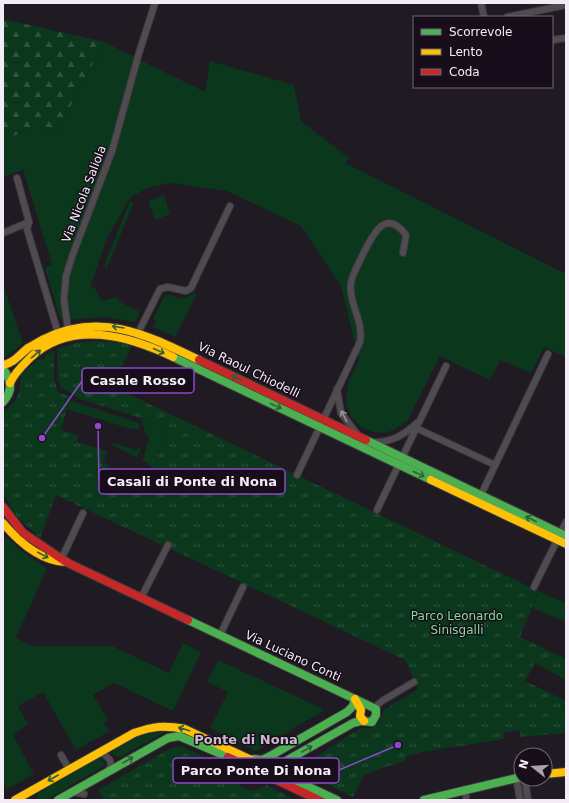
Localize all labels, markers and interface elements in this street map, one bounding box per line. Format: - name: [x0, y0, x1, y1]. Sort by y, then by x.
- legend: [413, 16, 553, 88]
- text: Scorrevole: [449, 25, 513, 39]
- text: Lento: [449, 45, 483, 59]
- text: Coda: [449, 65, 480, 79]
- street label: Via Nicola Saliola: [59, 143, 109, 245]
- one-way arrow: [112, 323, 125, 331]
- street label: Via Raoul Chiodelli: [196, 339, 302, 401]
- one-way arrow: [152, 348, 164, 355]
- one-way arrow: [30, 350, 40, 359]
- callout: Casale Rosso: [82, 368, 194, 393]
- text: Casale Rosso: [90, 373, 186, 388]
- one-way arrow: [231, 374, 243, 381]
- one-way arrow: [270, 403, 282, 410]
- one-way arrow: [339, 410, 347, 422]
- callout: Casali di Ponte di Nona: [99, 469, 285, 494]
- one-way arrow: [413, 471, 425, 478]
- text: Casali di Ponte di Nona: [107, 474, 277, 489]
- one-way arrow: [525, 515, 537, 522]
- one-way arrow: [37, 552, 49, 559]
- park label: Parco Leonardo Sinisgalli: [411, 609, 503, 637]
- street label: Via Luciano Conti: [243, 628, 343, 684]
- one-way arrow: [178, 725, 191, 732]
- district label: Ponte di Nona: [194, 732, 298, 747]
- one-way arrow: [301, 745, 313, 753]
- north arrow: [513, 747, 553, 787]
- one-way arrow: [122, 755, 134, 763]
- callout: Parco Ponte Di Nona: [173, 758, 339, 783]
- text: N: [516, 758, 531, 771]
- text: Parco Ponte Di Nona: [181, 763, 331, 778]
- one-way arrow: [48, 774, 60, 782]

